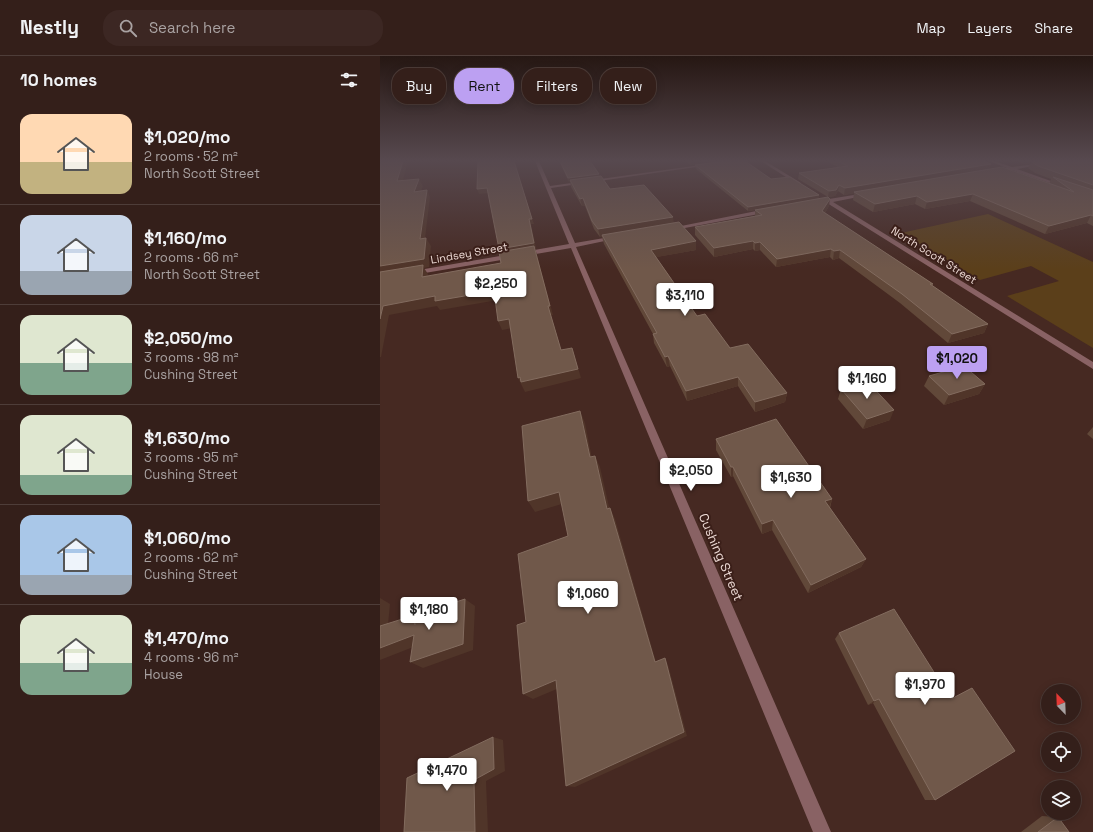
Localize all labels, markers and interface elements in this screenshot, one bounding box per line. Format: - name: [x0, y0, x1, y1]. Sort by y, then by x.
- search box: [103, 10, 383, 46]
- text: Nestly: [20, 15, 79, 40]
- icon: search: [117, 17, 139, 39]
- text: Search here: [149, 18, 235, 37]
- text: Map: [916, 19, 946, 37]
- text: Layers: [968, 19, 1012, 37]
- text: Share: [1034, 19, 1073, 37]
- chip: Buy: [392, 68, 446, 104]
- chip: Rent: [454, 68, 514, 104]
- chip: Filters: [522, 68, 592, 104]
- chip: New: [600, 68, 656, 104]
- text: 10 homes: [20, 69, 97, 91]
- icon: filters: [338, 69, 360, 91]
- text: $1,020/mo: [144, 126, 230, 148]
- icon: home: [52, 130, 100, 178]
- text: 2 rooms · 52 m²: [144, 148, 238, 165]
- text: North Scott Street: [144, 165, 260, 182]
- street label: North Scott Street: [889, 223, 979, 287]
- text: $1,160/mo: [144, 227, 227, 249]
- icon: home: [52, 231, 100, 279]
- street label: Lindsey Street: [429, 239, 509, 267]
- text: 2 rooms · 66 m²: [144, 249, 238, 266]
- text: North Scott Street: [144, 266, 260, 283]
- pin: $2,250: [463, 271, 529, 305]
- text: $2,250: [474, 275, 518, 292]
- pin: $3,110: [652, 283, 718, 317]
- text: $3,110: [665, 287, 705, 304]
- text: $2,050/mo: [144, 327, 233, 349]
- icon: home: [52, 331, 100, 379]
- pin: $1,020: [924, 346, 990, 380]
- text: 3 rooms · 98 m²: [144, 349, 238, 366]
- text: $1,020: [936, 350, 978, 367]
- text: Cushing Street: [144, 366, 238, 383]
- pin: $1,160: [834, 366, 900, 400]
- text: $1,160: [847, 370, 887, 387]
- text: $1,630/mo: [144, 427, 230, 449]
- icon: home: [52, 431, 100, 479]
- text: 3 rooms · 95 m²: [144, 449, 238, 466]
- pin: $2,050: [658, 458, 724, 492]
- text: $2,050: [669, 462, 713, 479]
- pin: $1,630: [758, 465, 824, 499]
- text: Cushing Street: [144, 466, 238, 483]
- text: $1,630: [770, 469, 812, 486]
- street label: Cushing Street: [695, 511, 747, 603]
- text: $1,060/mo: [144, 527, 231, 549]
- icon: home: [52, 531, 100, 579]
- text: 2 rooms · 62 m²: [144, 549, 238, 566]
- text: Cushing Street: [144, 566, 238, 583]
- pin: $1,060: [555, 581, 621, 615]
- text: $1,060: [567, 585, 609, 602]
- pin: $1,180: [396, 597, 462, 631]
- text: $1,180: [409, 601, 449, 618]
- text: $1,470/mo: [144, 627, 229, 649]
- icon: home: [52, 631, 100, 679]
- text: 4 rooms · 96 m²: [144, 649, 239, 666]
- text: House: [144, 666, 183, 683]
- pin: $1,970: [892, 672, 958, 706]
- text: $1,970: [905, 676, 945, 693]
- north arrow: [1041, 684, 1081, 724]
- map controls: [1041, 684, 1081, 820]
- button: locate: [1041, 732, 1081, 772]
- pin: $1,470: [414, 758, 480, 792]
- text: $1,470: [427, 762, 467, 779]
- button: layers: [1041, 780, 1081, 820]

